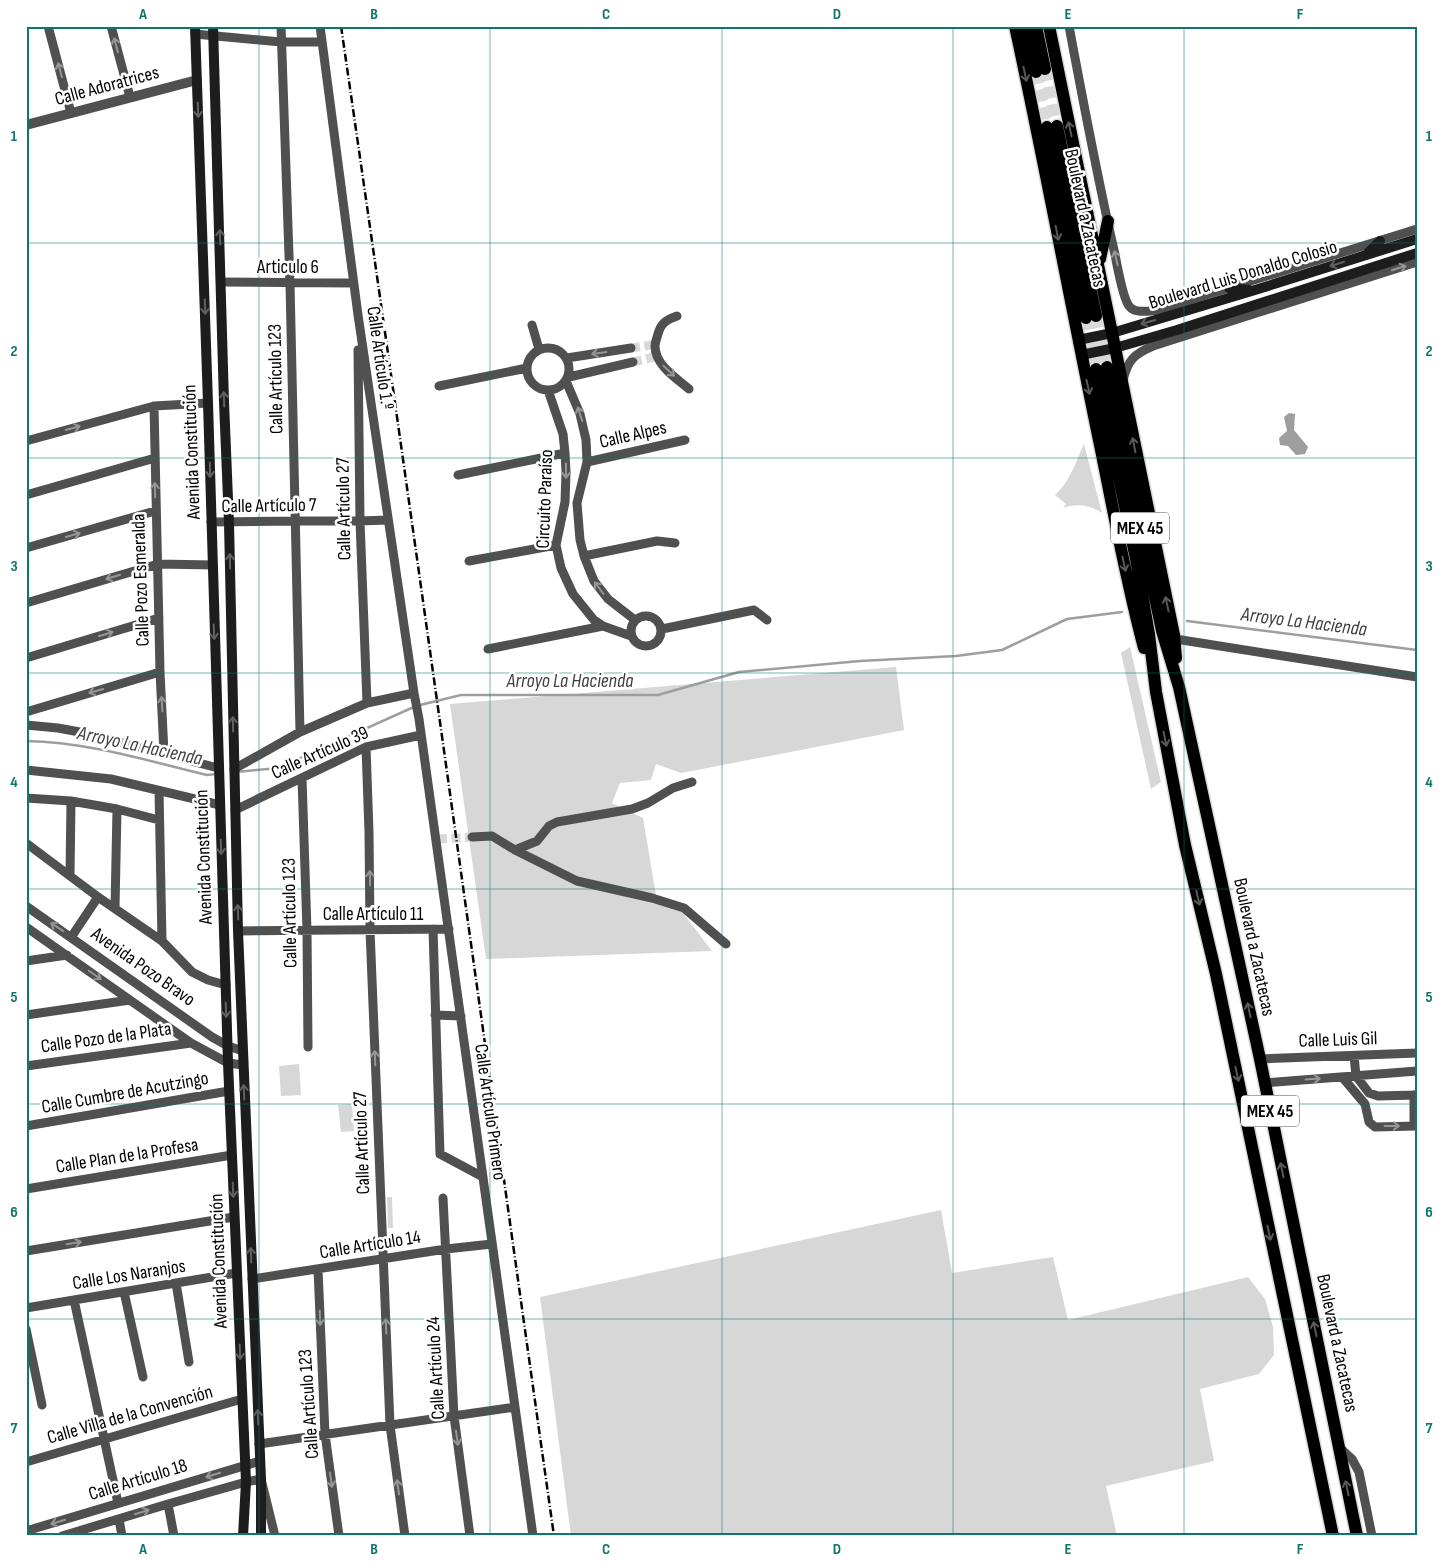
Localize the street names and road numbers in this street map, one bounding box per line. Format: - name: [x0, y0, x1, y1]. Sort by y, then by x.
- street label: Calle Adoratrices: [52, 61, 162, 111]
- street label: Boulevard a Zacatecas: [1059, 147, 1111, 289]
- street label: Boulevard Luis Donaldo Colosio: [1146, 235, 1340, 315]
- street label: Articulo 6: [256, 256, 319, 279]
- street label: Calle Artículo 1.º: [361, 305, 399, 411]
- street label: Calle Artículo 123: [264, 324, 288, 434]
- street label: Avenida Constitución: [178, 384, 206, 521]
- street label: Calle Alpes: [597, 416, 669, 454]
- street label: Circuito Paraíso: [532, 449, 558, 549]
- street label: Calle Artículo 27: [332, 457, 356, 561]
- street label: Calle Artículo 7: [221, 494, 317, 518]
- road number: MEX 45: [1111, 512, 1169, 544]
- street label: Calle Pozo Esmeralda: [127, 513, 155, 647]
- street label: Calle Artículo 39: [268, 721, 372, 785]
- street label: Avenida Constitución: [190, 789, 218, 926]
- street label: Calle Artículo 123: [278, 858, 302, 968]
- street label: Boulevard a Zacatecas: [1228, 876, 1280, 1018]
- street label: Calle Artículo 11: [323, 903, 424, 926]
- street label: Avenida Pozo Bravo: [86, 922, 199, 1011]
- street label: Calle Pozo de la Plata: [39, 1017, 173, 1059]
- street label: Calle Luis Gil: [1298, 1027, 1378, 1053]
- street label: Calle Artículo Primero: [469, 1042, 511, 1182]
- street label: Calle Cumbre de Acutzingo: [40, 1067, 210, 1119]
- street label: Calle Artículo 27: [349, 1091, 375, 1195]
- road number: MEX 45: [1241, 1096, 1299, 1126]
- street label: Calle Plan de la Profesa: [54, 1133, 200, 1179]
- street label: Avenida Constitución: [205, 1193, 233, 1330]
- street label: Calle Artículo 14: [318, 1226, 422, 1264]
- street label: Calle Los Naranjos: [71, 1255, 187, 1295]
- street label: Boulevard a Zacatecas: [1311, 1272, 1363, 1414]
- street label: Calle Artículo 24: [422, 1316, 450, 1420]
- street label: Calle Artículo 123: [294, 1348, 324, 1460]
- street label: Calle Villa de la Convención: [45, 1380, 215, 1450]
- street label: Calle Artículo 18: [86, 1454, 190, 1506]

